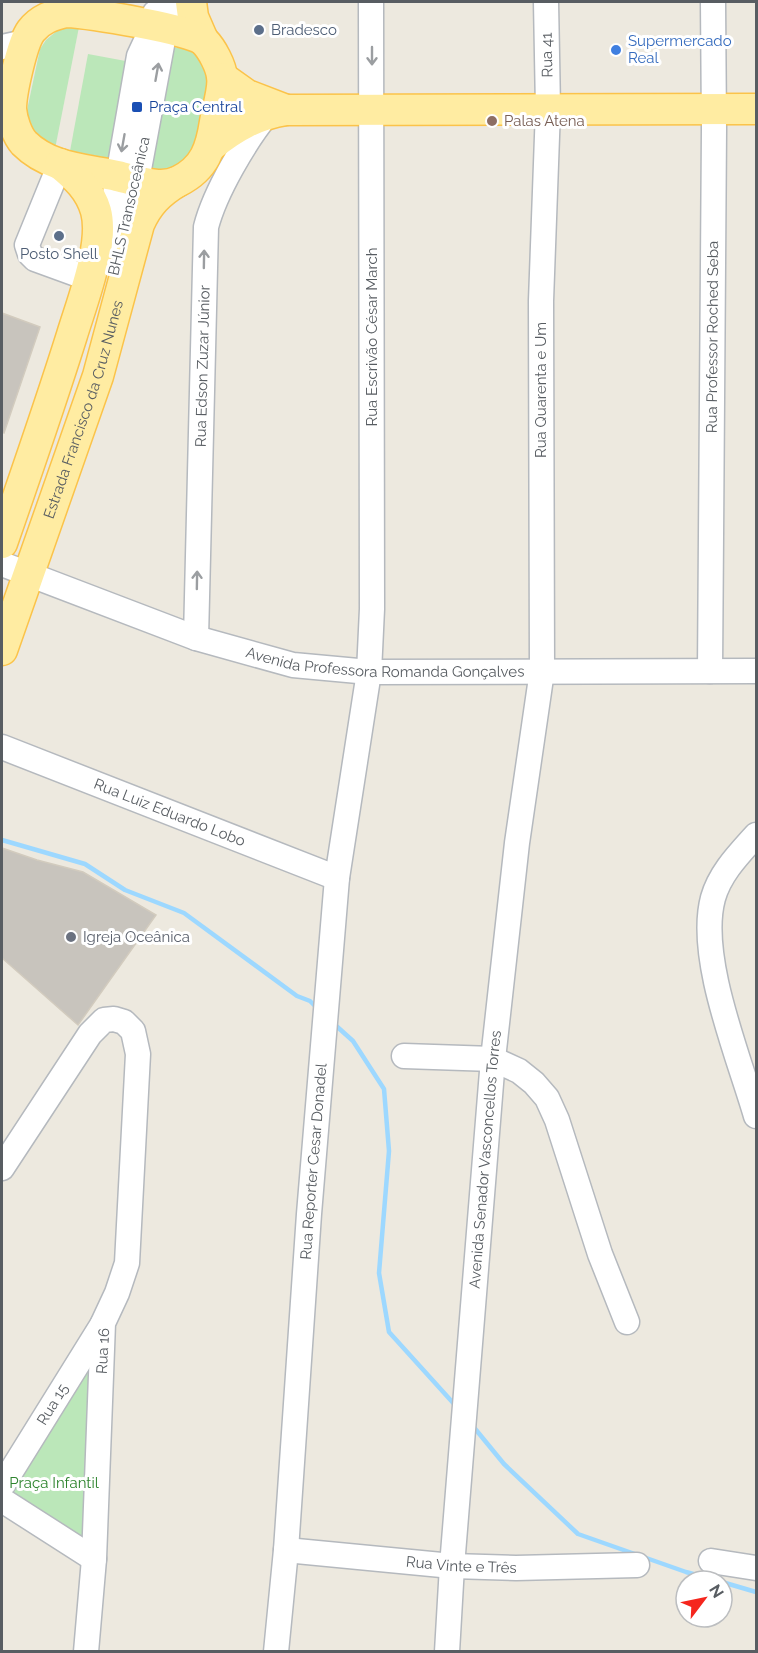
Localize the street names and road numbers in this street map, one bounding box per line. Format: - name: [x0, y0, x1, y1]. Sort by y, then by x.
- street label: Rua 41: [538, 32, 556, 78]
- street label: BHLS Transoceânica: [104, 135, 154, 277]
- street label: Rua Professor Roched Seba: [703, 241, 722, 433]
- street label: Rua Escrivão César March: [363, 248, 381, 426]
- street label: Rua Edson Zuzar Júnior: [192, 284, 214, 447]
- street label: Estrada Francisco da Cruz Nunes: [40, 298, 127, 521]
- street label: Rua Quarenta e Um: [532, 322, 550, 458]
- street label: Avenida Professora Romanda Gonçalves: [244, 643, 524, 681]
- street label: Rua Luiz Eduardo Lobo: [91, 775, 248, 850]
- street label: Avenida Senador Vasconcellos Torres: [465, 1029, 505, 1289]
- street label: Rua Reporter Cesar Donadel: [297, 1062, 331, 1260]
- street label: Rua 16: [93, 1328, 113, 1374]
- street label: Rua 15: [33, 1380, 72, 1428]
- street label: Rua Vinte e Três: [405, 1553, 517, 1577]

